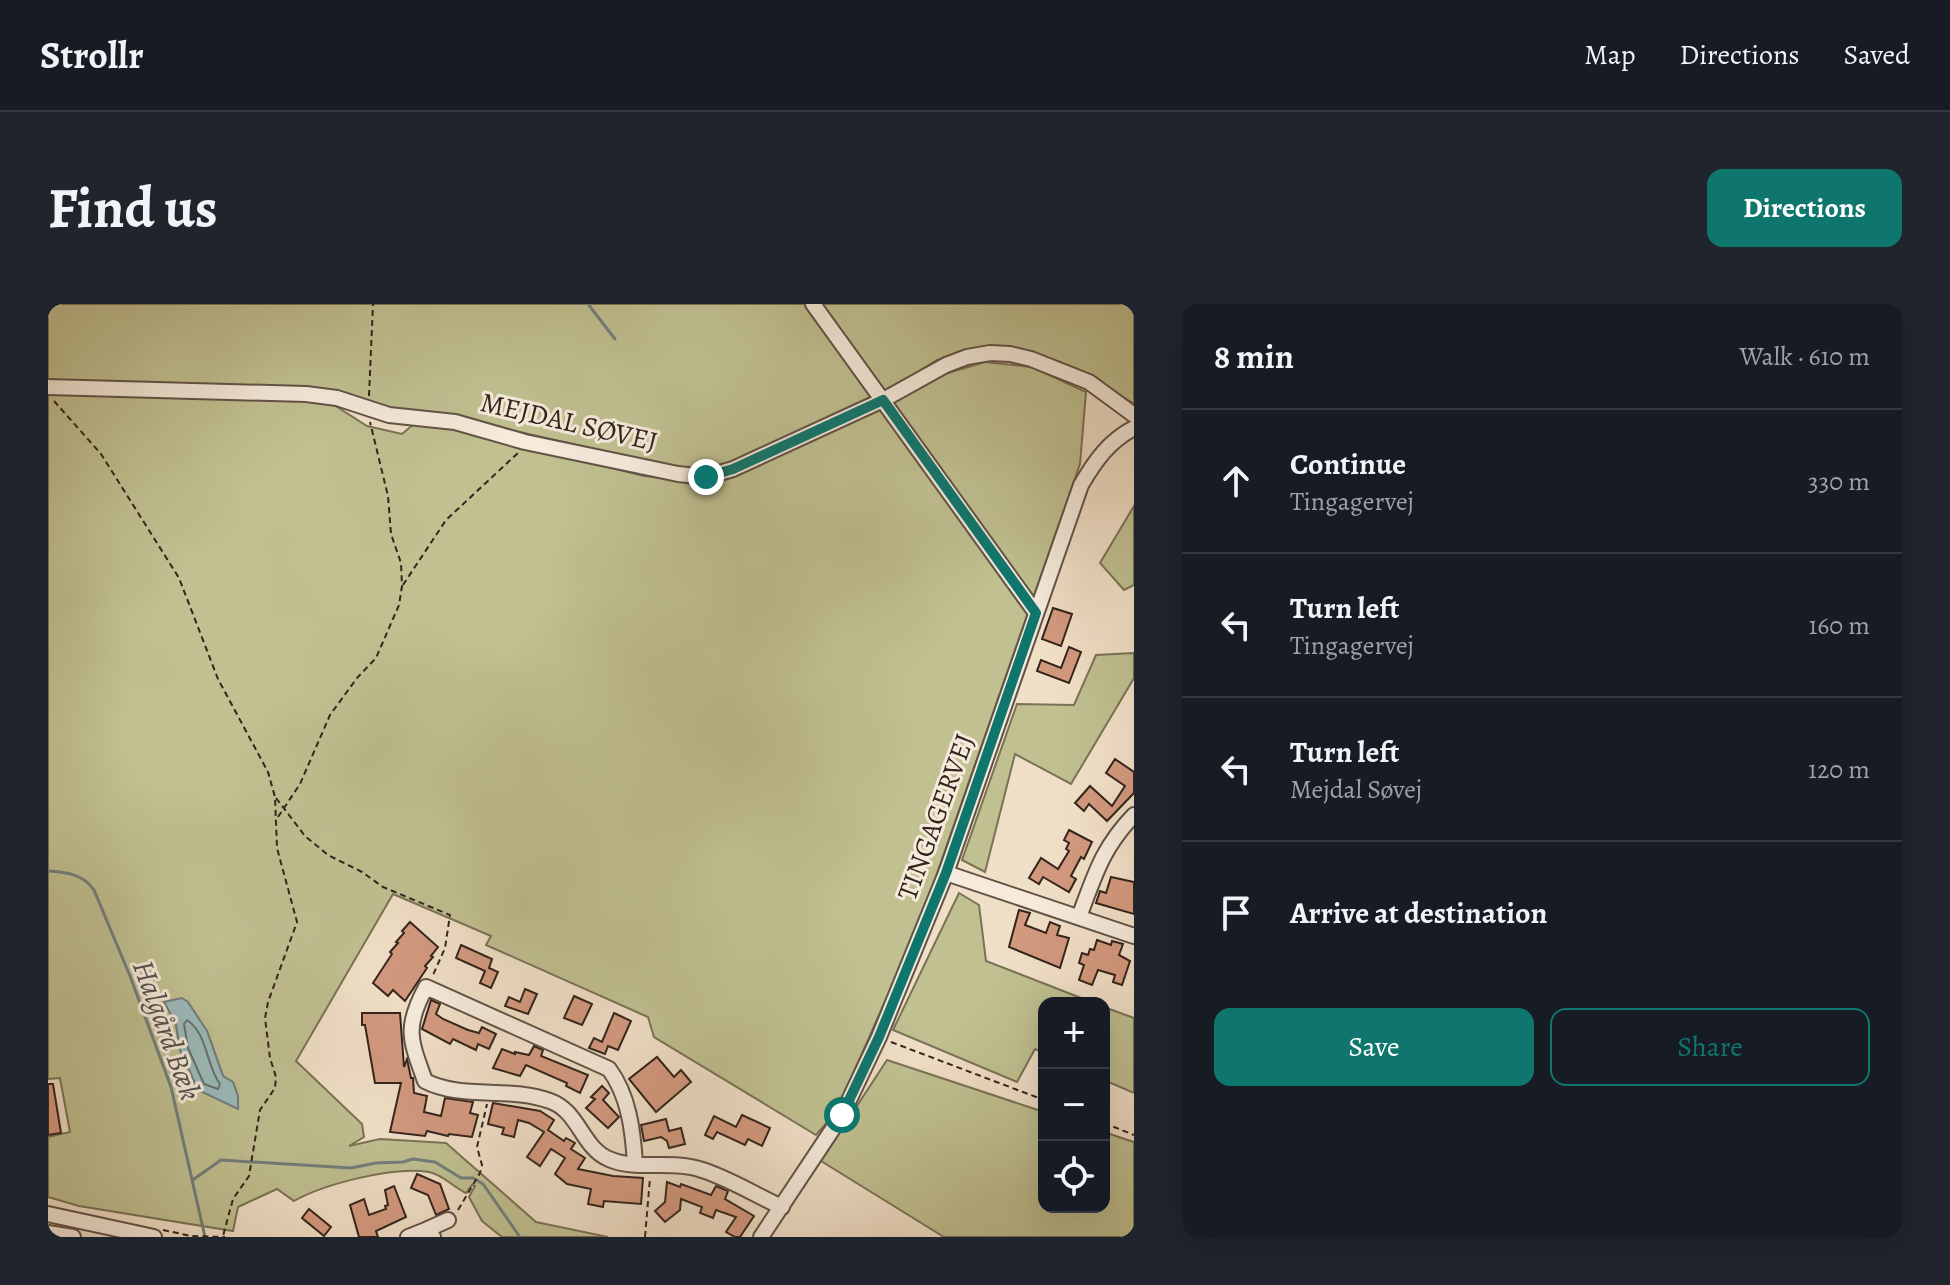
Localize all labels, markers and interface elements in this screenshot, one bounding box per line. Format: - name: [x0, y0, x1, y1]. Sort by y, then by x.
- text: Strollr: [40, 29, 144, 81]
- text: Map: [1584, 36, 1635, 74]
- text: Directions: [1679, 36, 1800, 74]
- text: Saved: [1844, 36, 1910, 74]
- button: Directions: [1707, 169, 1902, 247]
- text: Find us: [48, 170, 218, 246]
- text: 8 min: [1214, 333, 1294, 380]
- text: Walk · 610 m: [1739, 339, 1870, 374]
- street label: MEJDAL SØVEJ: [477, 383, 661, 461]
- text: Continue: [1290, 444, 1406, 484]
- route end: [688, 459, 724, 495]
- icon: ahead: [1214, 459, 1258, 503]
- text: 330 m: [1808, 464, 1870, 499]
- text: Tingagervej: [1290, 484, 1414, 519]
- text: Turn left: [1290, 588, 1399, 628]
- icon: left: [1214, 603, 1258, 647]
- text: 160 m: [1808, 608, 1870, 643]
- text: Tingagervej: [1290, 628, 1414, 663]
- street label: TINGAGERVEJ: [888, 728, 984, 906]
- text: Turn left: [1290, 732, 1399, 772]
- icon: left: [1214, 747, 1258, 791]
- text: 120 m: [1808, 752, 1870, 787]
- text: Mejdal Søvej: [1290, 772, 1422, 807]
- icon: arrive: [1214, 891, 1258, 935]
- text: Arrive at destination: [1290, 893, 1547, 933]
- water label: Halgård Bæk: [123, 954, 211, 1106]
- map controls: [1038, 997, 1110, 1213]
- button: +: [1038, 997, 1110, 1069]
- button: Save: [1214, 1008, 1534, 1086]
- button: Share: [1550, 1008, 1870, 1086]
- button: −: [1038, 1069, 1110, 1141]
- route start: [824, 1097, 860, 1133]
- button: locate: [1038, 1141, 1110, 1213]

